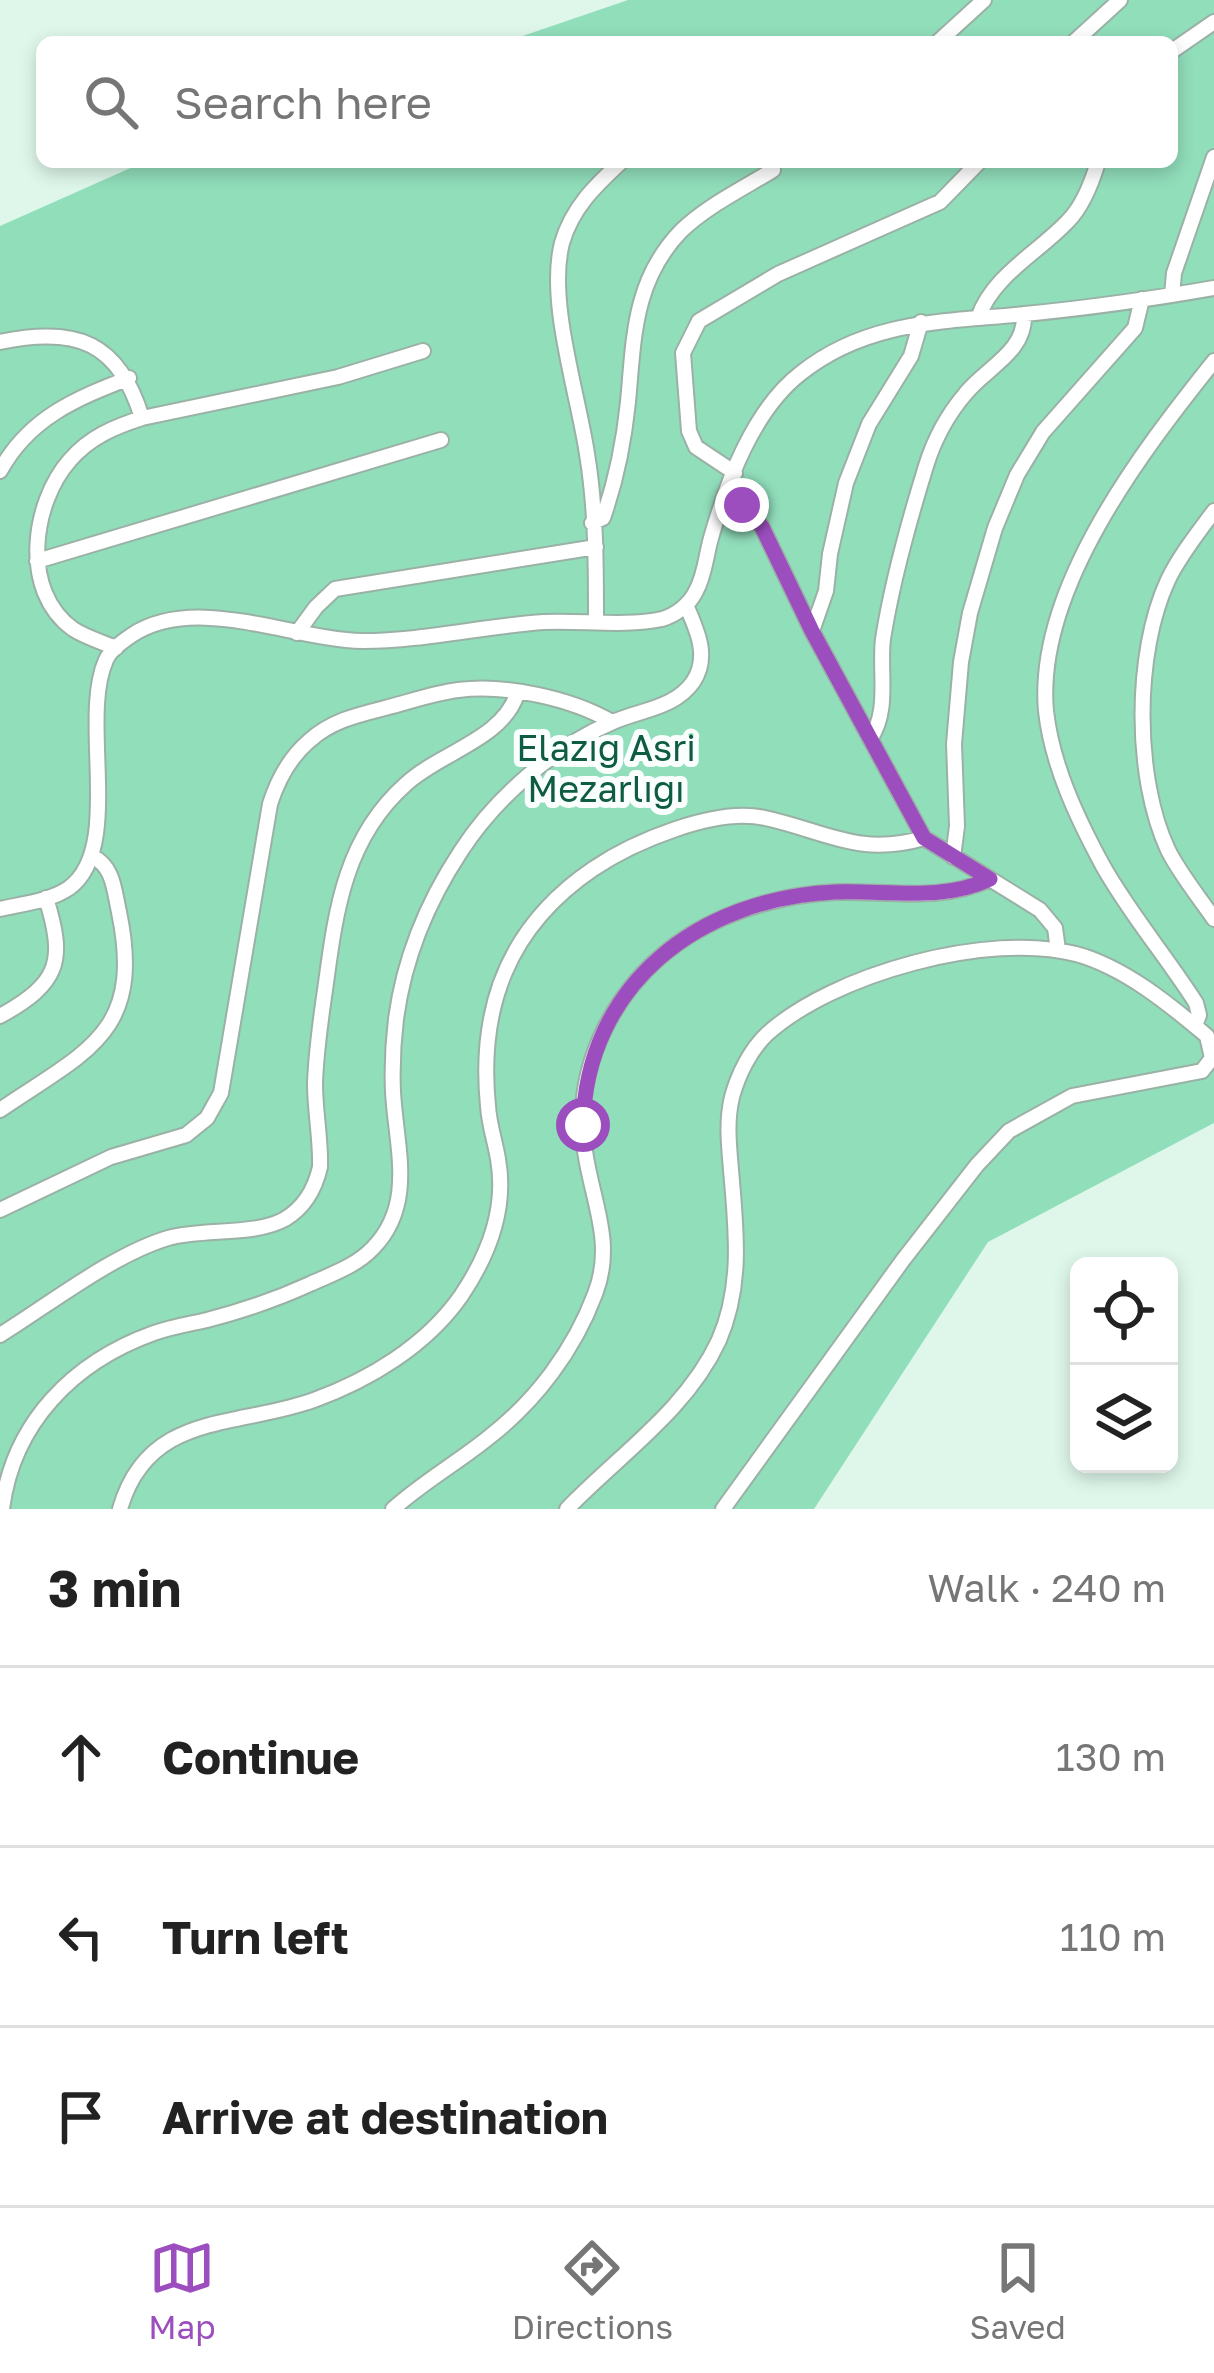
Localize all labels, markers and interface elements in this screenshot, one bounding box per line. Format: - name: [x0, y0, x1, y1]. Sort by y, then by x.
- search box: [36, 36, 1178, 168]
- icon: search: [78, 69, 144, 135]
- text: Search here: [174, 75, 432, 129]
- route end: [715, 478, 769, 532]
- park label: Elazığ Asri Mezarlığı: [516, 726, 696, 810]
- route start: [556, 1098, 610, 1152]
- map controls: [1070, 1257, 1178, 1473]
- button: locate: [1070, 1257, 1178, 1365]
- button: layers: [1070, 1365, 1178, 1473]
- text: 3 min: [48, 1557, 181, 1618]
- text: Walk · 240 m: [928, 1564, 1166, 1611]
- icon: ahead: [48, 1724, 114, 1790]
- text: Continue: [162, 1730, 359, 1784]
- text: 130 m: [1056, 1733, 1166, 1780]
- icon: left: [48, 1904, 114, 1970]
- text: Turn left: [162, 1910, 349, 1964]
- text: 110 m: [1060, 1913, 1166, 1960]
- icon: arrive: [48, 2084, 114, 2150]
- text: Arrive at destination: [162, 2090, 608, 2144]
- tab: Map: [148, 2235, 216, 2346]
- tab: Directions: [512, 2235, 673, 2346]
- tab: Saved: [969, 2235, 1066, 2346]

